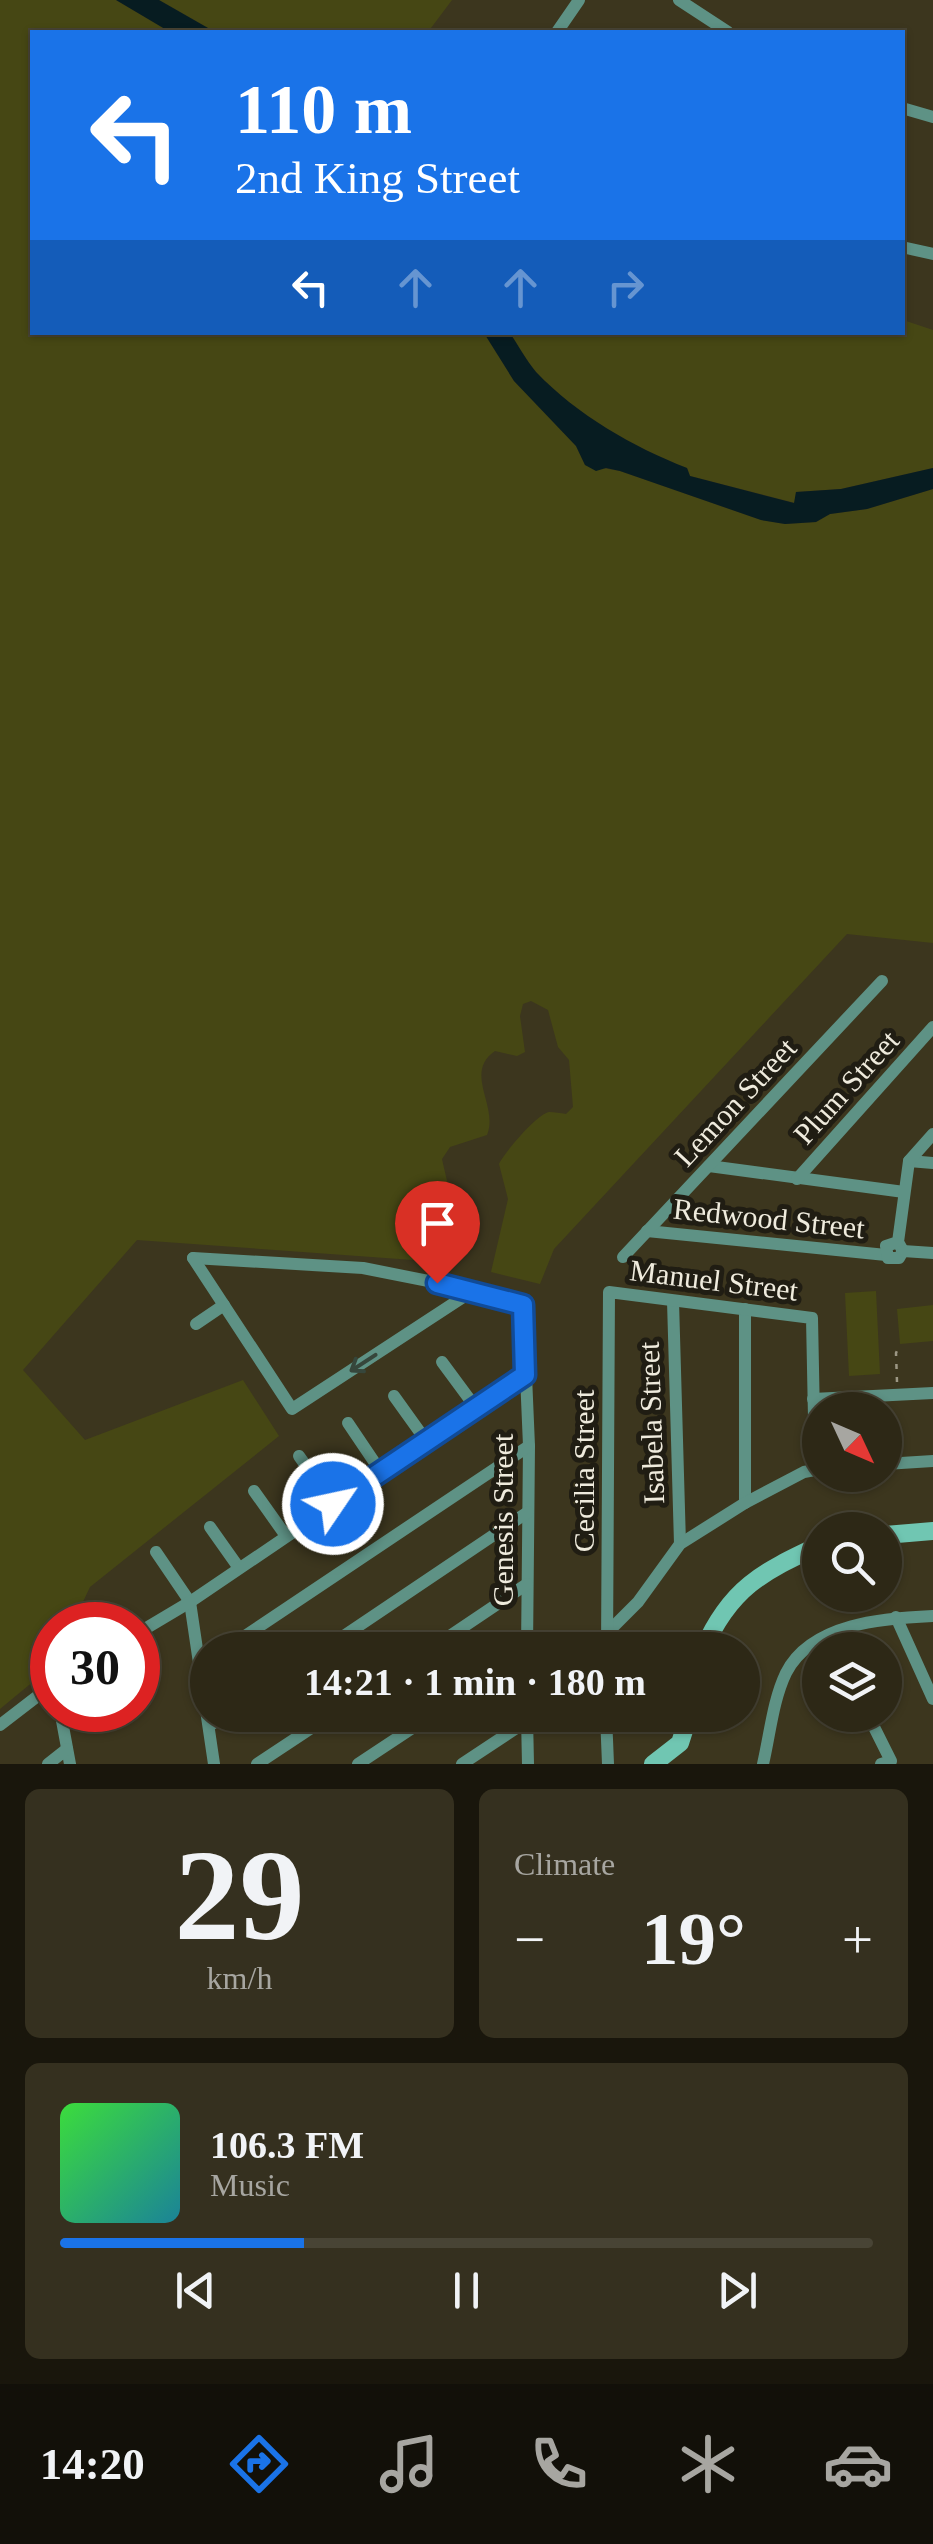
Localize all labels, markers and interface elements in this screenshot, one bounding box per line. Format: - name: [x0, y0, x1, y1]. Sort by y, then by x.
- icon: left: [70, 70, 200, 200]
- text: 110 m: [235, 71, 412, 148]
- text: 2nd King Street: [235, 153, 520, 203]
- icon: left: [283, 260, 338, 315]
- icon: ahead: [388, 260, 443, 315]
- icon: ahead: [493, 260, 548, 315]
- icon: right: [598, 260, 653, 315]
- street label: Plum Street: [787, 1023, 906, 1150]
- street label: Lemon Street: [668, 1031, 803, 1173]
- pin: [395, 1181, 480, 1284]
- street label: Redwood Street: [672, 1192, 867, 1245]
- icon: arrive: [410, 1196, 465, 1251]
- street label: Manuel Street: [628, 1253, 801, 1307]
- street label: Isabela Street: [632, 1341, 670, 1505]
- one-way arrow: [350, 1352, 378, 1373]
- street label: Cecilia Street: [567, 1389, 600, 1552]
- north arrow: [802, 1392, 902, 1492]
- map controls: [802, 1392, 902, 1732]
- street label: Genesis Street: [486, 1433, 519, 1606]
- position arrow: [281, 1452, 385, 1556]
- button: search: [802, 1512, 902, 1612]
- speed limit sign: 30: [30, 1602, 160, 1732]
- button: layers: [802, 1632, 902, 1732]
- text: 14:21 · 1 min · 180 m: [304, 1661, 646, 1703]
- text: 29: [175, 1823, 305, 1967]
- text: Climate: [514, 1846, 615, 1882]
- text: 19°: [641, 1897, 746, 1980]
- text: −: [514, 1909, 545, 1970]
- text: +: [842, 1909, 873, 1970]
- text: km/h: [207, 1960, 272, 1996]
- text: 106.3 FM: [210, 2124, 364, 2166]
- text: Music: [210, 2167, 290, 2203]
- icon: previous: [168, 2263, 223, 2318]
- icon: pause: [439, 2263, 494, 2318]
- icon: next: [710, 2263, 765, 2318]
- icon: directions: [224, 2429, 294, 2499]
- icon: music: [374, 2429, 444, 2499]
- icon: phone: [524, 2429, 594, 2499]
- icon: climate: [673, 2429, 743, 2499]
- icon: car: [823, 2429, 893, 2499]
- text: 14:20: [40, 2439, 145, 2489]

